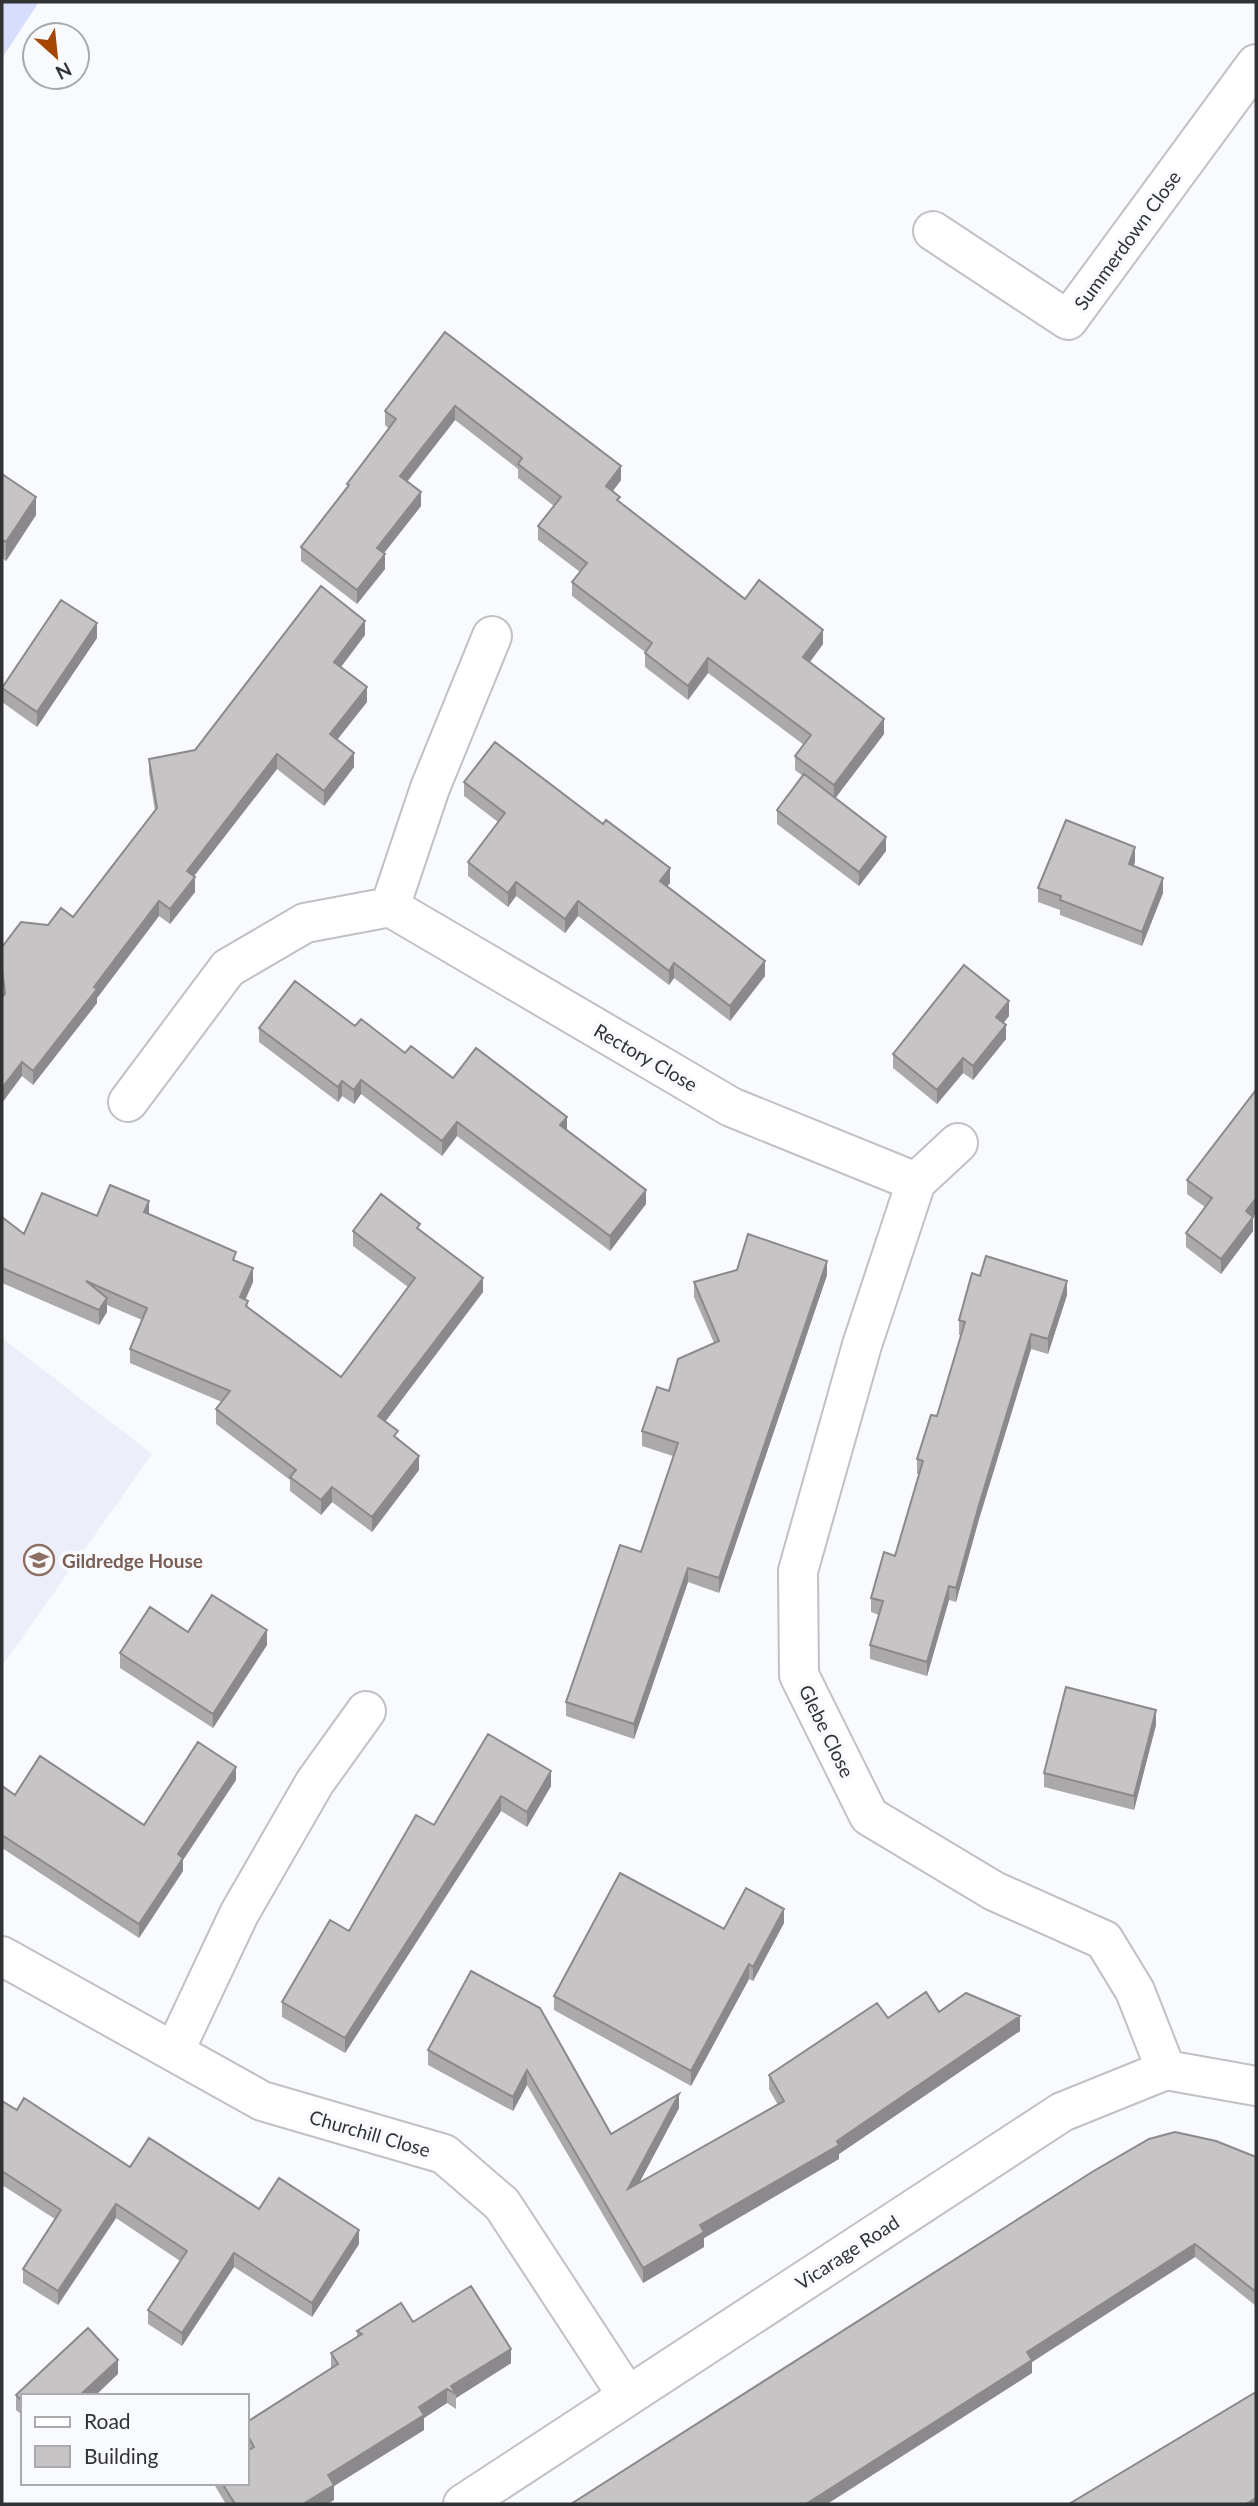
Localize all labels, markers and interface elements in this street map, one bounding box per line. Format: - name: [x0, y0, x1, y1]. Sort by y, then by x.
- north arrow: [21, 21, 91, 91]
- text: N: [52, 58, 76, 85]
- street label: Summerdown Close: [1069, 166, 1185, 314]
- street label: Rectory Close: [590, 1018, 702, 1096]
- school or university icon: Gildredge House: [22, 1543, 56, 1577]
- place label: Gildredge House: [62, 1549, 203, 1572]
- street label: Glebe Close: [795, 1681, 859, 1781]
- street label: Churchill Close: [307, 2105, 433, 2161]
- street label: Vicarage Road: [791, 2210, 903, 2294]
- legend: [21, 2394, 248, 2485]
- text: Road: [84, 2408, 131, 2433]
- text: Building: [84, 2443, 159, 2468]

